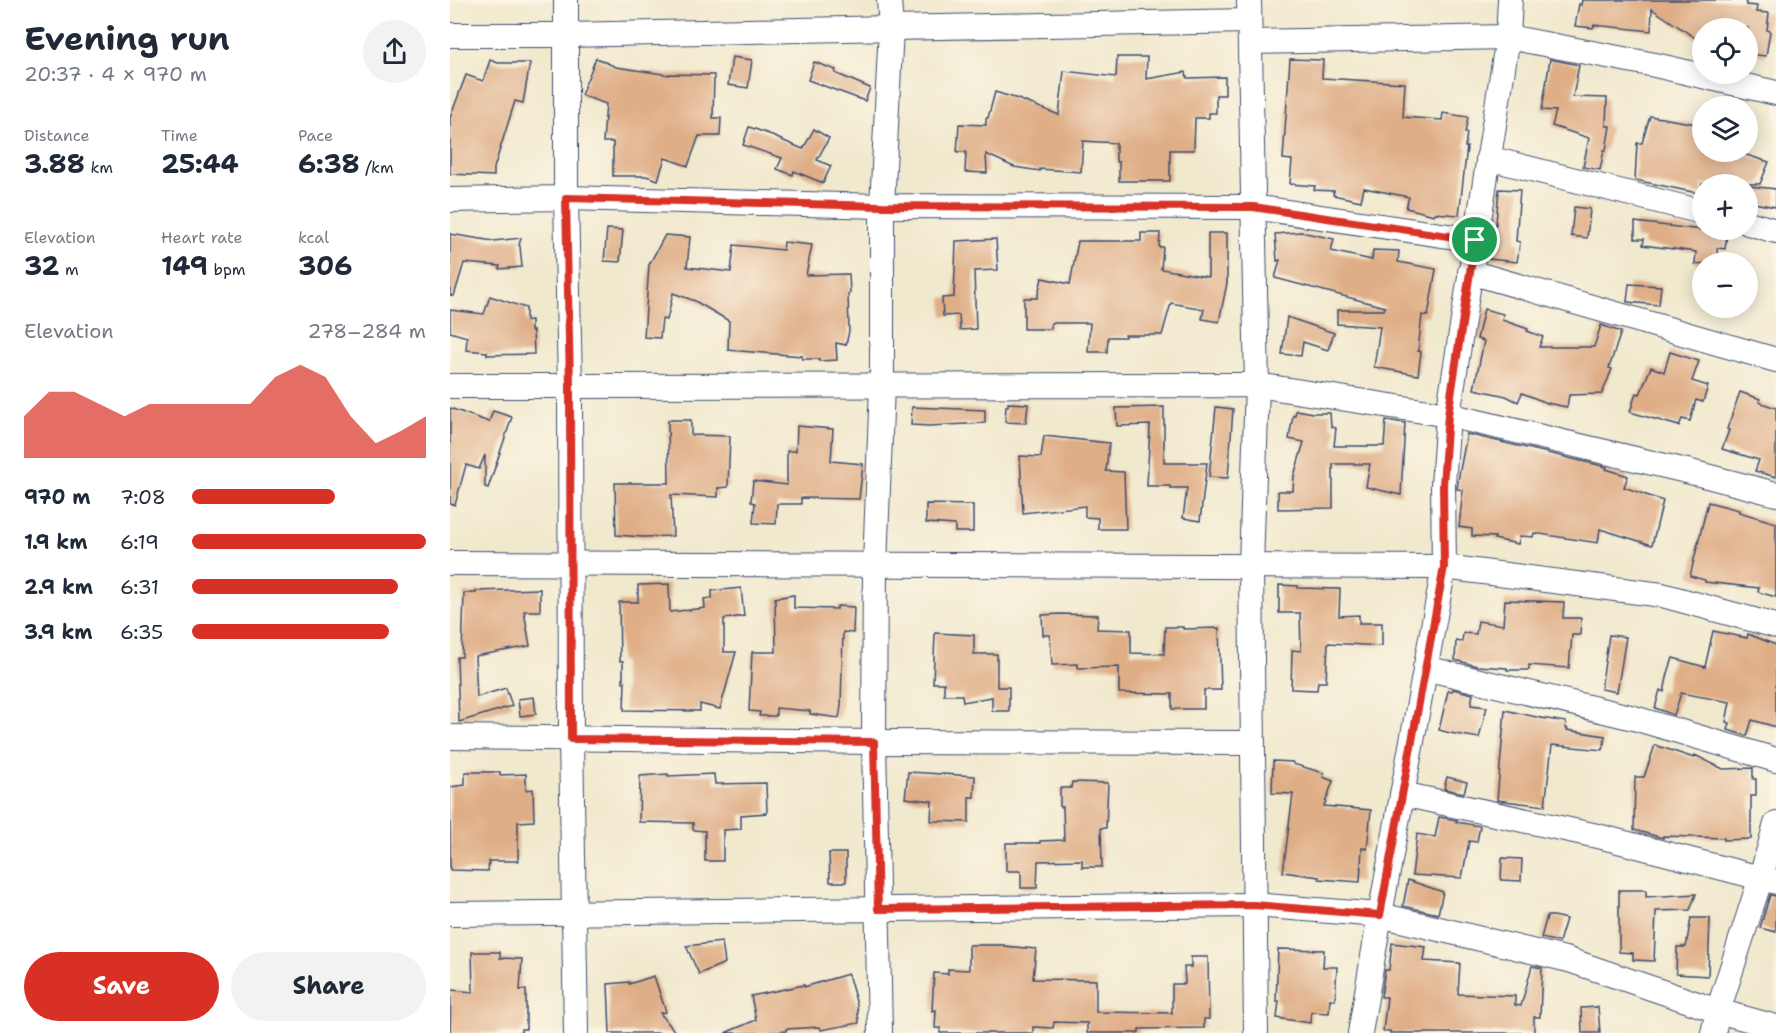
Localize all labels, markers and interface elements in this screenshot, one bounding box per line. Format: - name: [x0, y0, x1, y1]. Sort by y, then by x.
- text: Evening run: [24, 16, 230, 61]
- map controls: [1692, 18, 1758, 318]
- button: locate: [1692, 18, 1758, 84]
- button: share: [363, 20, 426, 83]
- text: 20:37 · 4 × 970 m: [24, 61, 207, 87]
- button: layers: [1692, 96, 1758, 162]
- text: Distance: [24, 125, 90, 146]
- text: Time: [161, 125, 198, 146]
- text: Pace: [298, 125, 333, 146]
- text: 3.88: [24, 146, 85, 181]
- text: 25:44: [161, 146, 239, 181]
- text: 6:38: [298, 146, 360, 181]
- text: km: [85, 157, 113, 178]
- text: /km: [360, 157, 394, 178]
- button: +: [1692, 174, 1758, 240]
- pin: [1449, 214, 1500, 265]
- icon: arrive: [1458, 223, 1491, 256]
- text: Elevation: [24, 227, 96, 248]
- text: Heart rate: [161, 227, 243, 248]
- text: kcal: [298, 227, 329, 248]
- text: 32: [24, 248, 59, 283]
- text: 149: [161, 248, 208, 283]
- text: 306: [298, 248, 352, 283]
- button: −: [1692, 252, 1758, 318]
- text: m: [59, 259, 79, 280]
- text: bpm: [208, 259, 246, 280]
- text: Elevation: [24, 318, 114, 344]
- text: 278–284 m: [308, 318, 426, 344]
- text: 970 m: [24, 484, 91, 510]
- text: 7:08: [120, 484, 166, 510]
- text: 1.9 km: [24, 529, 87, 555]
- text: 6:19: [120, 529, 159, 555]
- text: 2.9 km: [24, 574, 93, 600]
- text: 6:31: [120, 574, 159, 600]
- text: 3.9 km: [24, 619, 93, 645]
- text: 6:35: [120, 619, 163, 645]
- button: Save: [24, 952, 219, 1021]
- button: Share: [231, 952, 426, 1021]

